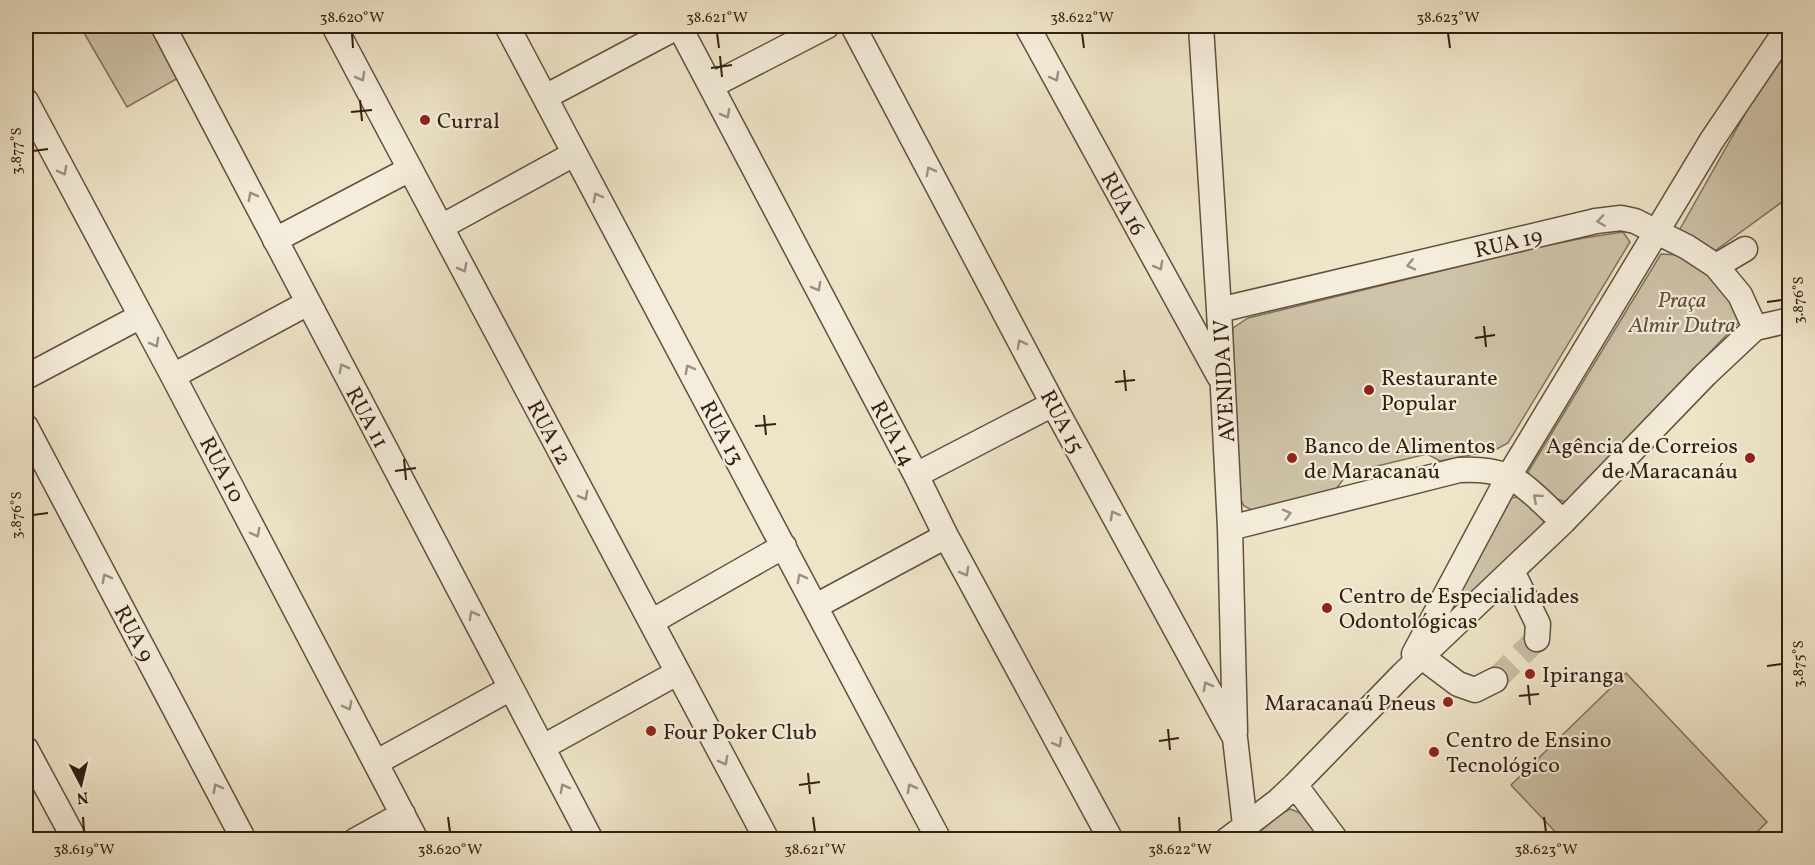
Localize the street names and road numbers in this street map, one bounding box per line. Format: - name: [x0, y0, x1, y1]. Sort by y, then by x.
- street label: RUA 16: [1092, 167, 1152, 242]
- street label: RUA 19: [1472, 222, 1546, 267]
- street label: AVENIDA IV: [1207, 319, 1244, 443]
- street label: RUA 11: [337, 382, 395, 455]
- street label: RUA 15: [1031, 385, 1090, 459]
- street label: RUA 12: [518, 395, 578, 471]
- street label: RUA 13: [691, 396, 751, 471]
- street label: RUA 14: [862, 396, 922, 473]
- street label: RUA 10: [191, 432, 251, 509]
- street label: RUA 9: [105, 600, 161, 668]

